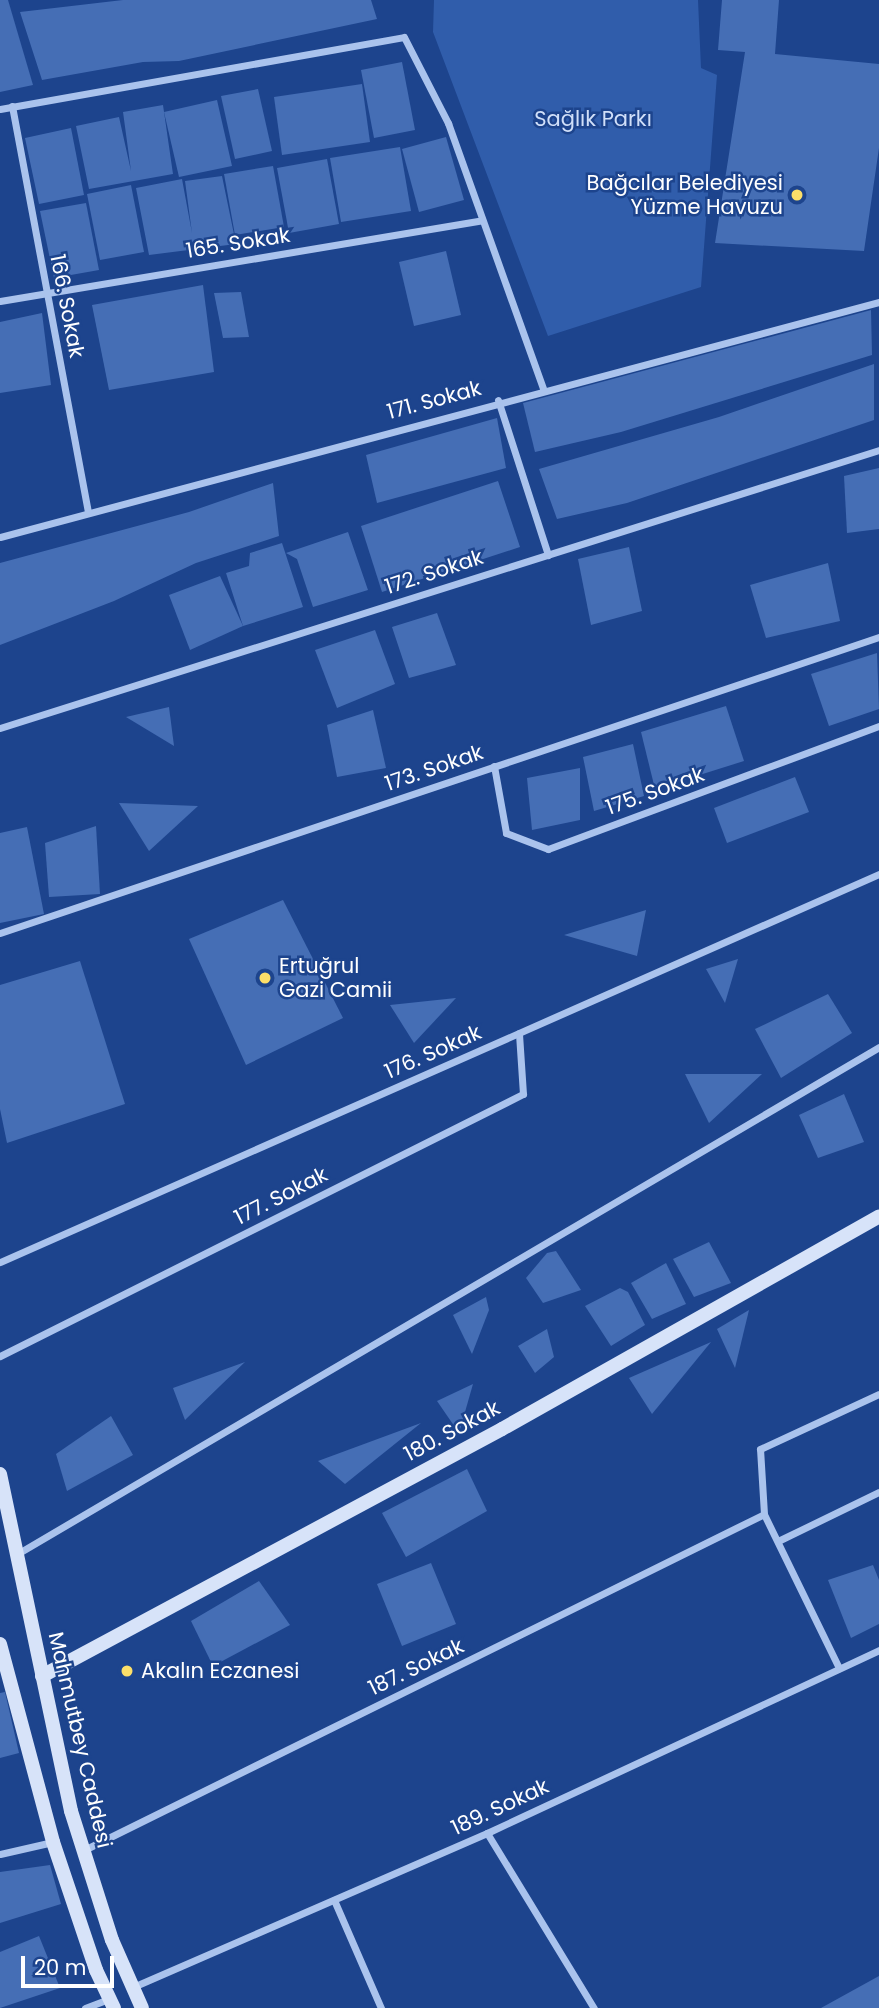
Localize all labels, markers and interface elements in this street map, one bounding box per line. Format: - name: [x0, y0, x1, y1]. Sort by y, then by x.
- park label: Sağlık Parkı: [534, 106, 652, 132]
- place label: Bağcılar Belediyesi Yüzme Havuzu: [587, 170, 783, 220]
- marker: Bağcılar Belediyesi Yüzme Havuzu: [789, 187, 805, 203]
- street label: 165. Sokak: [184, 222, 292, 264]
- street label: 166. Sokak: [45, 252, 89, 360]
- street label: 171. Sokak: [384, 375, 484, 425]
- street label: 172. Sokak: [382, 544, 486, 600]
- street label: 173. Sokak: [382, 739, 486, 797]
- street label: 175. Sokak: [602, 762, 708, 820]
- place label: Ertuğrul Gazi Camii: [279, 953, 392, 1003]
- marker: Ertuğrul Gazi Camii: [257, 970, 273, 986]
- street label: 176. Sokak: [381, 1020, 485, 1084]
- street label: 177. Sokak: [230, 1162, 332, 1230]
- street label: 180. Sokak: [400, 1395, 504, 1467]
- street label: Mahmutbey Caddesi: [43, 1629, 117, 1851]
- street label: 187. Sokak: [364, 1633, 468, 1701]
- place label: Akalın Eczanesi: [141, 1658, 299, 1684]
- marker: Akalın Eczanesi: [119, 1663, 135, 1679]
- street label: 189. Sokak: [447, 1773, 553, 1841]
- scale bar: [24, 1941, 117, 1985]
- text: 20 m: [34, 1953, 87, 1982]

